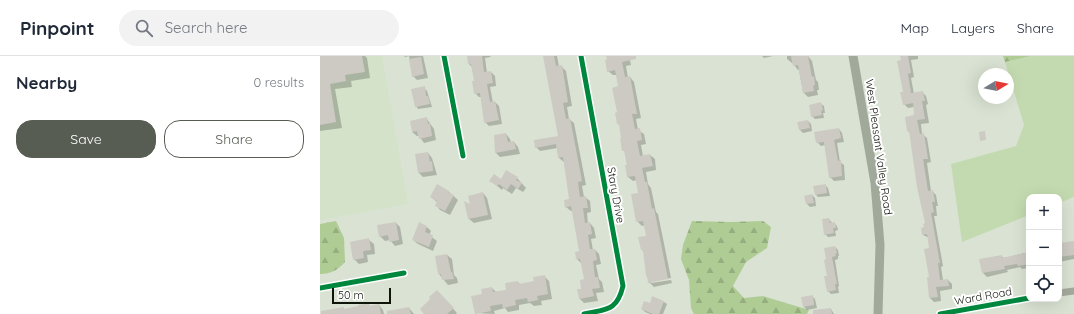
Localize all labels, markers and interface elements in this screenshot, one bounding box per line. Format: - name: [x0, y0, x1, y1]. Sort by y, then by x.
- search box: [119, 10, 399, 46]
- text: Pinpoint: [20, 16, 95, 40]
- icon: search: [133, 17, 155, 39]
- text: Search here: [165, 18, 247, 37]
- text: Map: [900, 19, 929, 37]
- text: Layers: [951, 19, 995, 37]
- text: Share: [1017, 19, 1054, 37]
- north arrow: [978, 68, 1014, 104]
- text: Nearby: [16, 72, 77, 93]
- text: 0 results: [253, 74, 304, 90]
- street label: West Pleasant Valley Road: [863, 78, 895, 216]
- button: Save: [16, 120, 156, 158]
- button: Share: [164, 120, 304, 158]
- street label: Stary Drive: [604, 166, 628, 224]
- map controls: [1026, 194, 1062, 302]
- button: +: [1026, 194, 1062, 230]
- button: −: [1026, 230, 1062, 266]
- button: locate: [1026, 266, 1062, 302]
- street label: Ward Road: [953, 284, 1013, 308]
- scale bar: [332, 286, 391, 305]
- text: 50 m: [338, 288, 364, 302]

